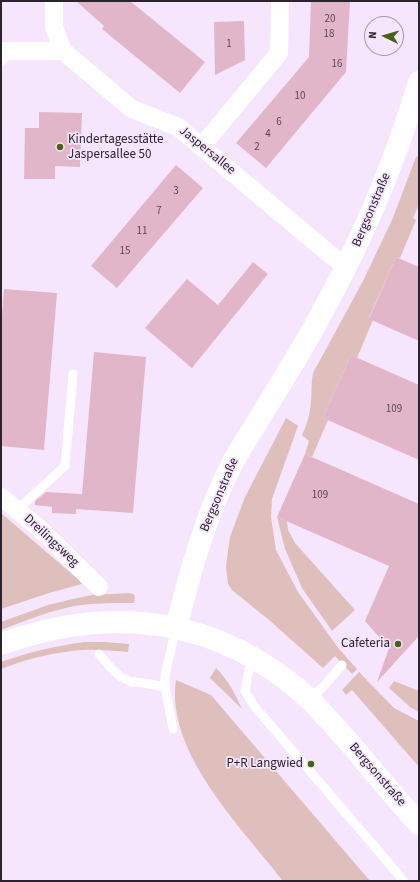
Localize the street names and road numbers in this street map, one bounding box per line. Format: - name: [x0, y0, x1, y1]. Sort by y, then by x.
- street label: Jaspersallee: [176, 124, 238, 178]
- street label: Bergsonstraße: [349, 171, 395, 249]
- street label: Bergsonstraße: [197, 456, 243, 534]
- street label: Dreilingsweg: [20, 511, 82, 571]
- street label: Bergsonstraße: [345, 740, 409, 810]

